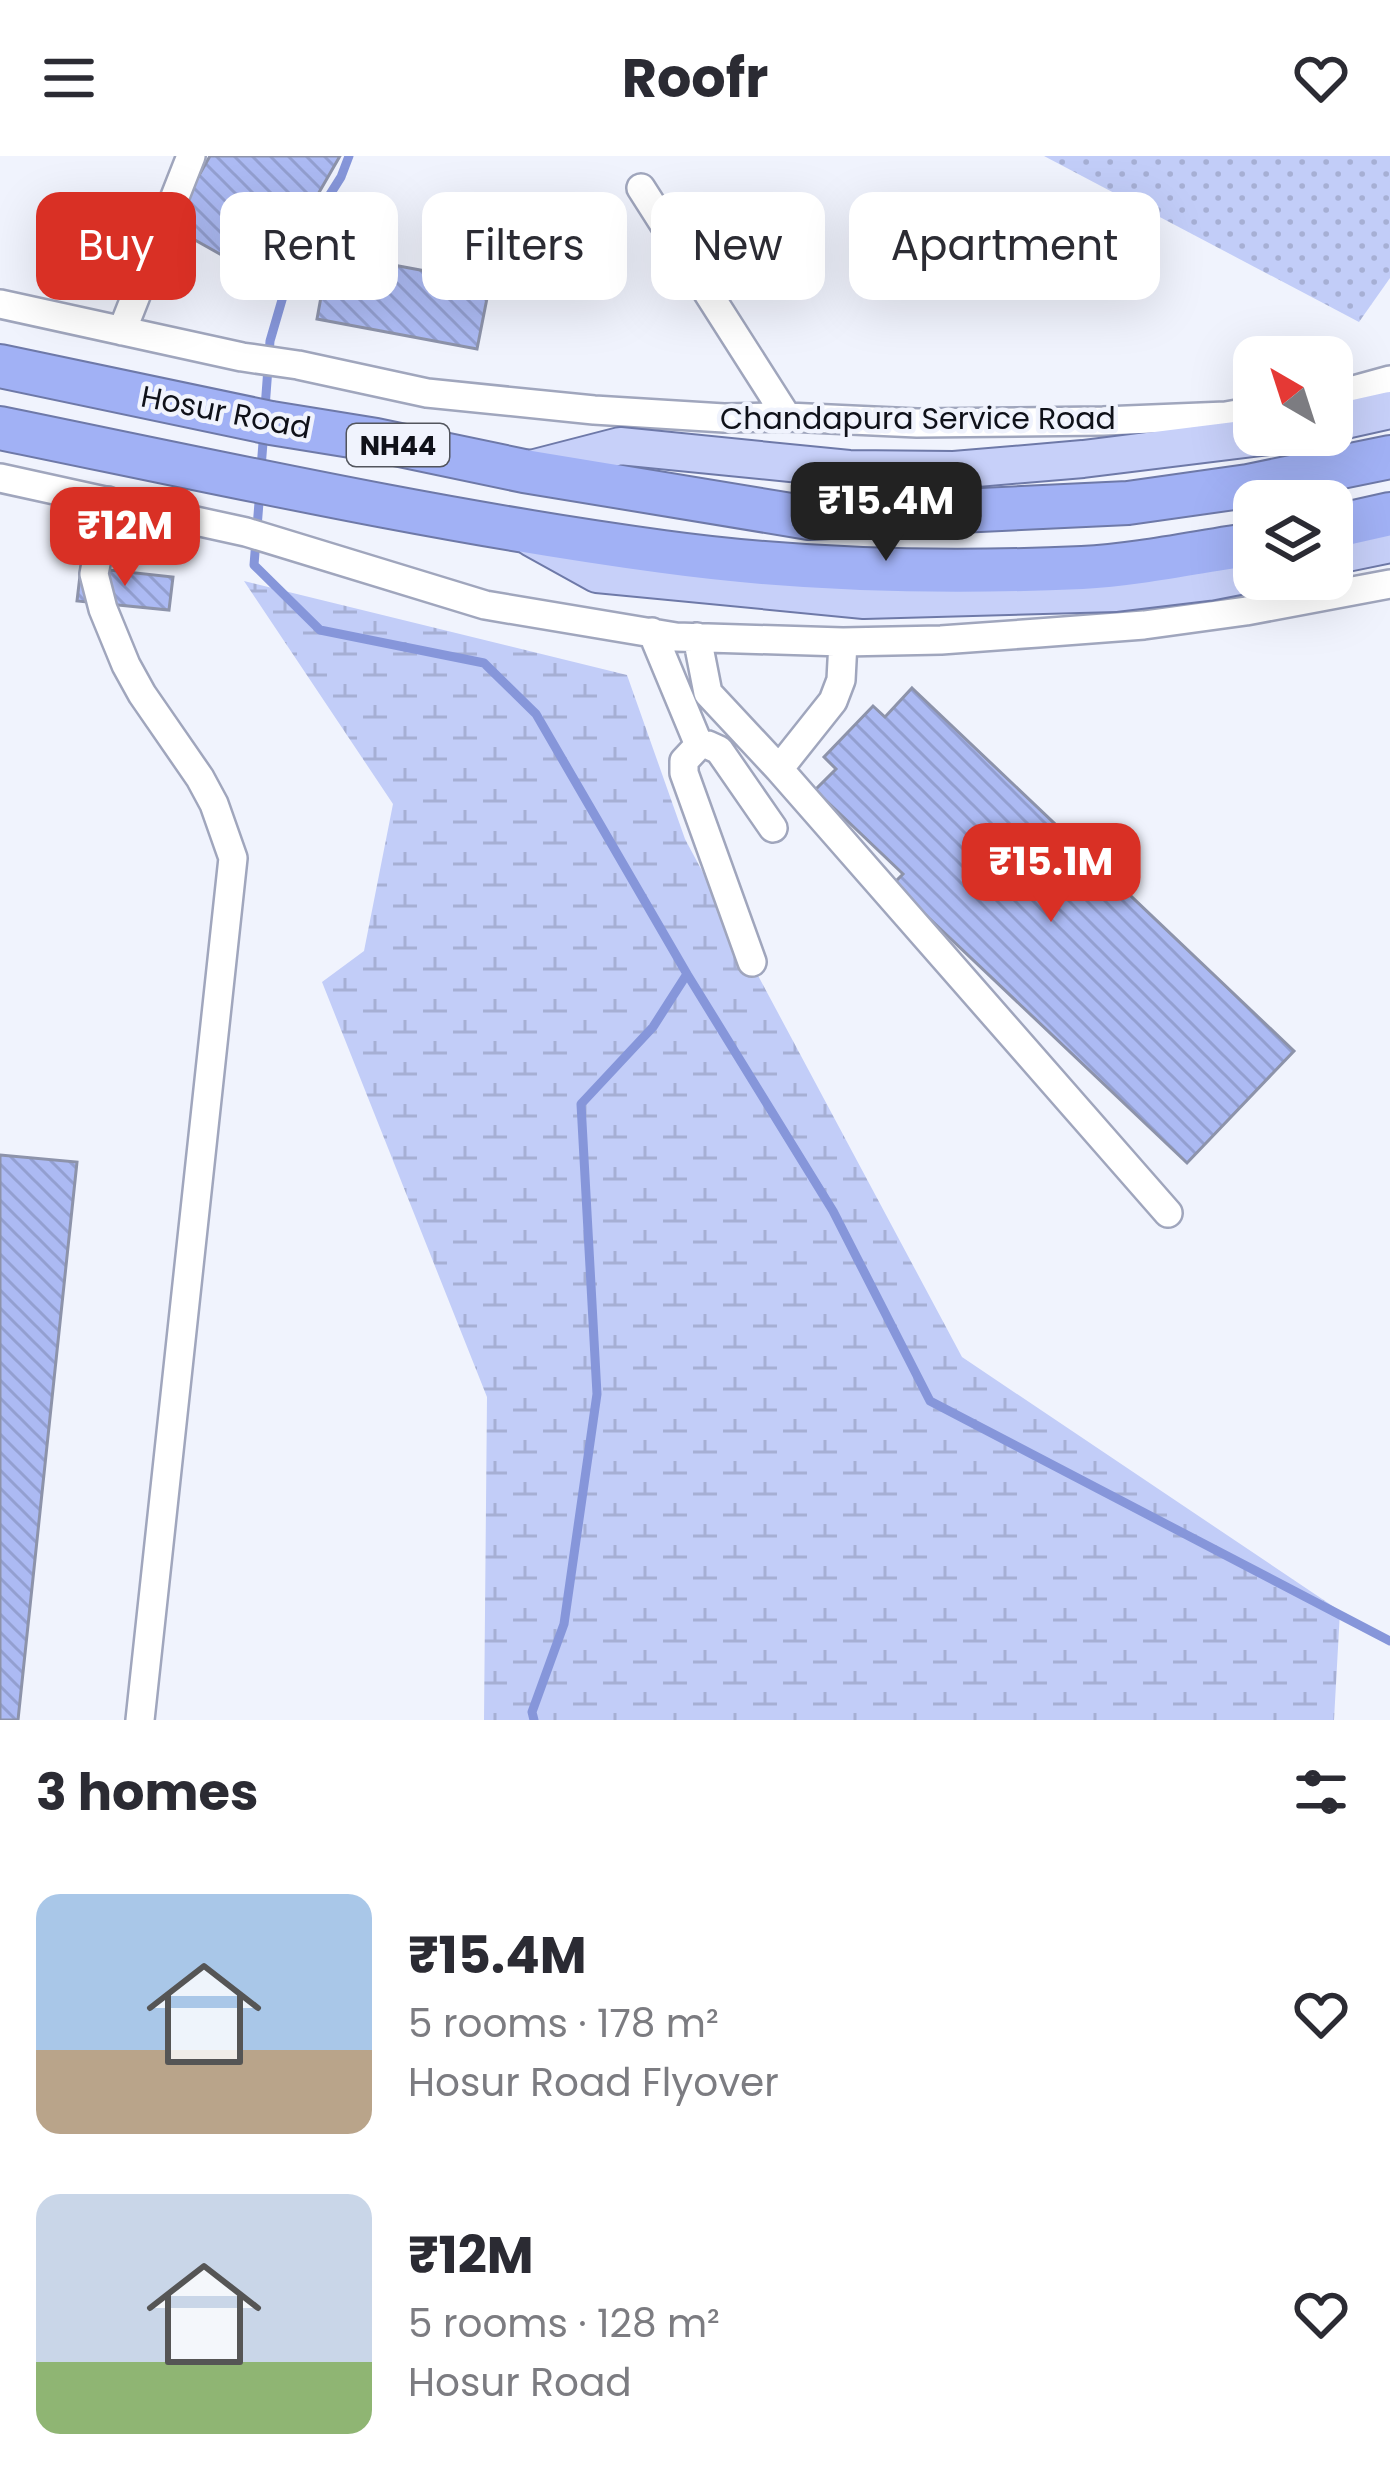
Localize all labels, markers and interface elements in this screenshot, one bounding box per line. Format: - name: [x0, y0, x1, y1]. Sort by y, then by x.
- text: Roofr: [622, 40, 768, 116]
- icon: menu: [36, 45, 102, 111]
- icon: heart: [1288, 45, 1354, 111]
- chip: Buy: [36, 192, 196, 300]
- chip: Rent: [220, 192, 398, 300]
- chip: Filters: [422, 192, 627, 300]
- chip: New: [651, 192, 825, 300]
- chip: Apartment: [849, 192, 1160, 300]
- north arrow: [1233, 336, 1353, 456]
- map controls: [1233, 336, 1353, 600]
- street label: Hosur Road: [137, 374, 315, 450]
- street label: Chandapura Service Road: [720, 397, 1116, 440]
- road number: NH44: [347, 424, 449, 466]
- pin: ₹15.4M: [788, 462, 984, 564]
- text: ₹15.4M: [818, 473, 954, 528]
- button: layers: [1233, 480, 1353, 600]
- pin: ₹12M: [54, 487, 196, 589]
- text: ₹12M: [77, 498, 173, 553]
- pin: ₹15.1M: [953, 823, 1149, 925]
- text: ₹15.1M: [989, 834, 1113, 889]
- text: 3 homes: [36, 1756, 258, 1828]
- icon: filters: [1288, 1759, 1354, 1825]
- text: ₹15.4M: [408, 1919, 587, 1991]
- icon: home: [132, 1942, 276, 2086]
- icon: heart: [1288, 1981, 1354, 2047]
- text: 5 rooms · 178 m²: [408, 1996, 719, 2051]
- text: Hosur Road Flyover: [408, 2055, 779, 2110]
- text: ₹12M: [408, 2219, 534, 2291]
- icon: home: [132, 2242, 276, 2386]
- icon: heart: [1288, 2281, 1354, 2347]
- text: 5 rooms · 128 m²: [408, 2296, 720, 2351]
- text: Hosur Road: [408, 2355, 632, 2410]

